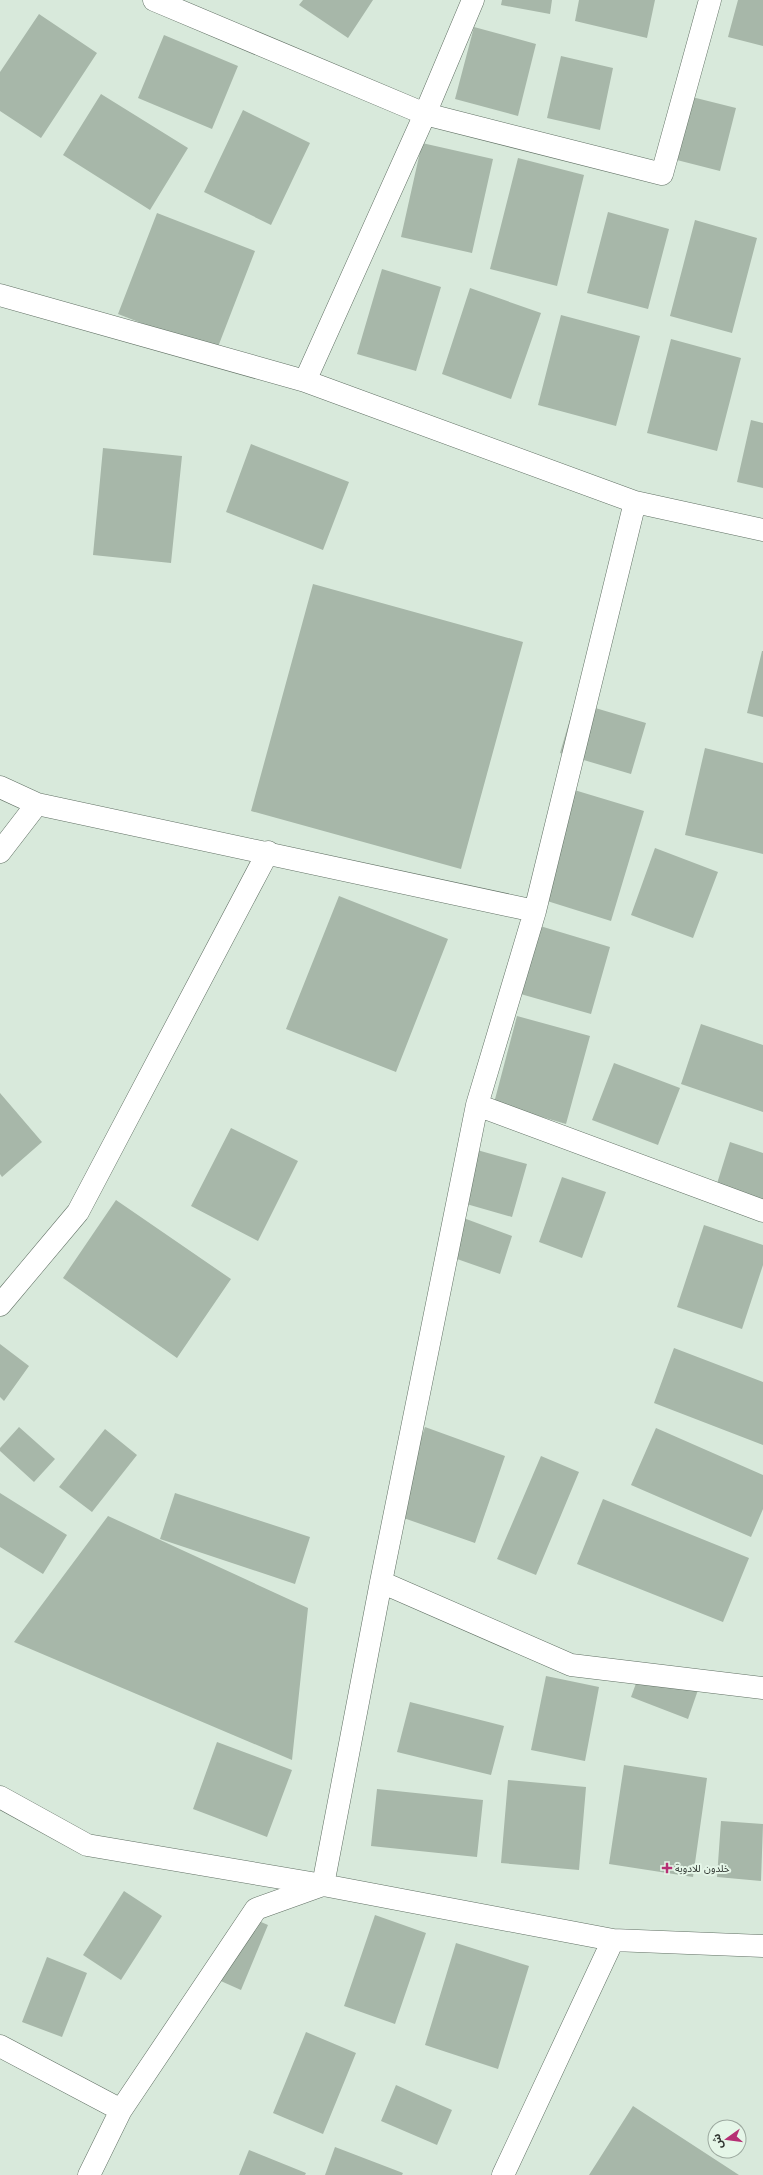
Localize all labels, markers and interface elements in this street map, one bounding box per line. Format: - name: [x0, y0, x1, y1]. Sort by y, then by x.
- marker: خلدون للادوية: [662, 1863, 672, 1873]
- place label: خلدون للادوية: [675, 1863, 730, 1875]
- north arrow: [707, 2119, 747, 2159]
- text: ش: [710, 2132, 726, 2150]

